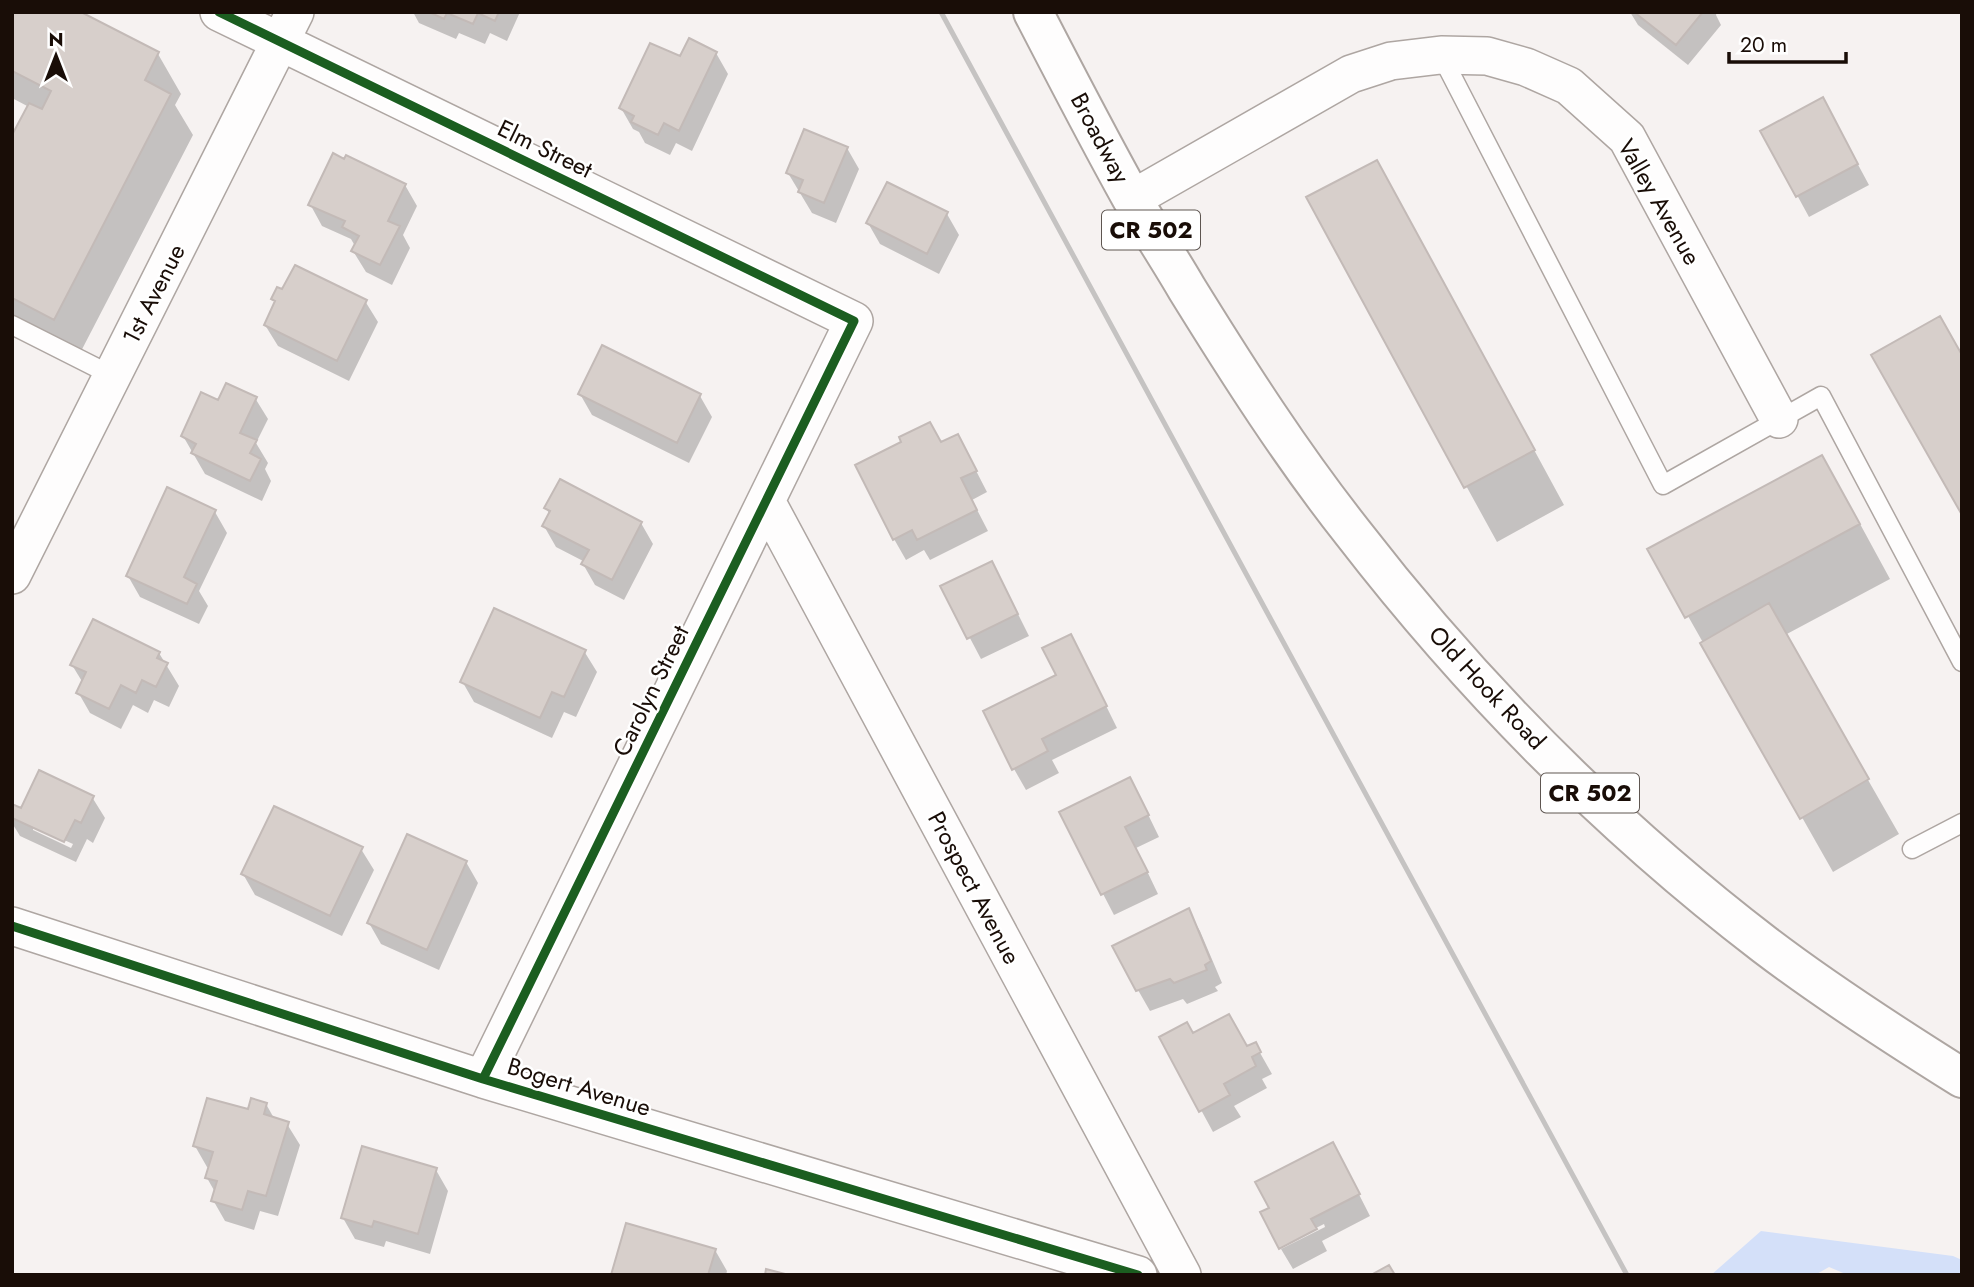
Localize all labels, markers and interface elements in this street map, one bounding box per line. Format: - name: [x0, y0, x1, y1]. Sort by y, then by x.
- north arrow: [21, 21, 91, 91]
- scale bar: [1729, 21, 1846, 65]
- text: N: [48, 26, 64, 53]
- text: 20 m: [1740, 30, 1787, 60]
- street label: Broadway: [1062, 86, 1139, 190]
- street label: Elm Street: [492, 110, 599, 187]
- street label: Valley Avenue: [1609, 132, 1710, 271]
- road number: CR 502: [1102, 210, 1200, 249]
- street label: 1st Avenue: [113, 238, 194, 350]
- street label: Old Hook Road: [1421, 618, 1554, 757]
- street label: Carolyn Street: [604, 619, 698, 762]
- road number: CR 502: [1541, 774, 1639, 813]
- street label: Prospect Avenue: [919, 805, 1029, 970]
- street label: Bogert Avenue: [503, 1048, 655, 1125]

